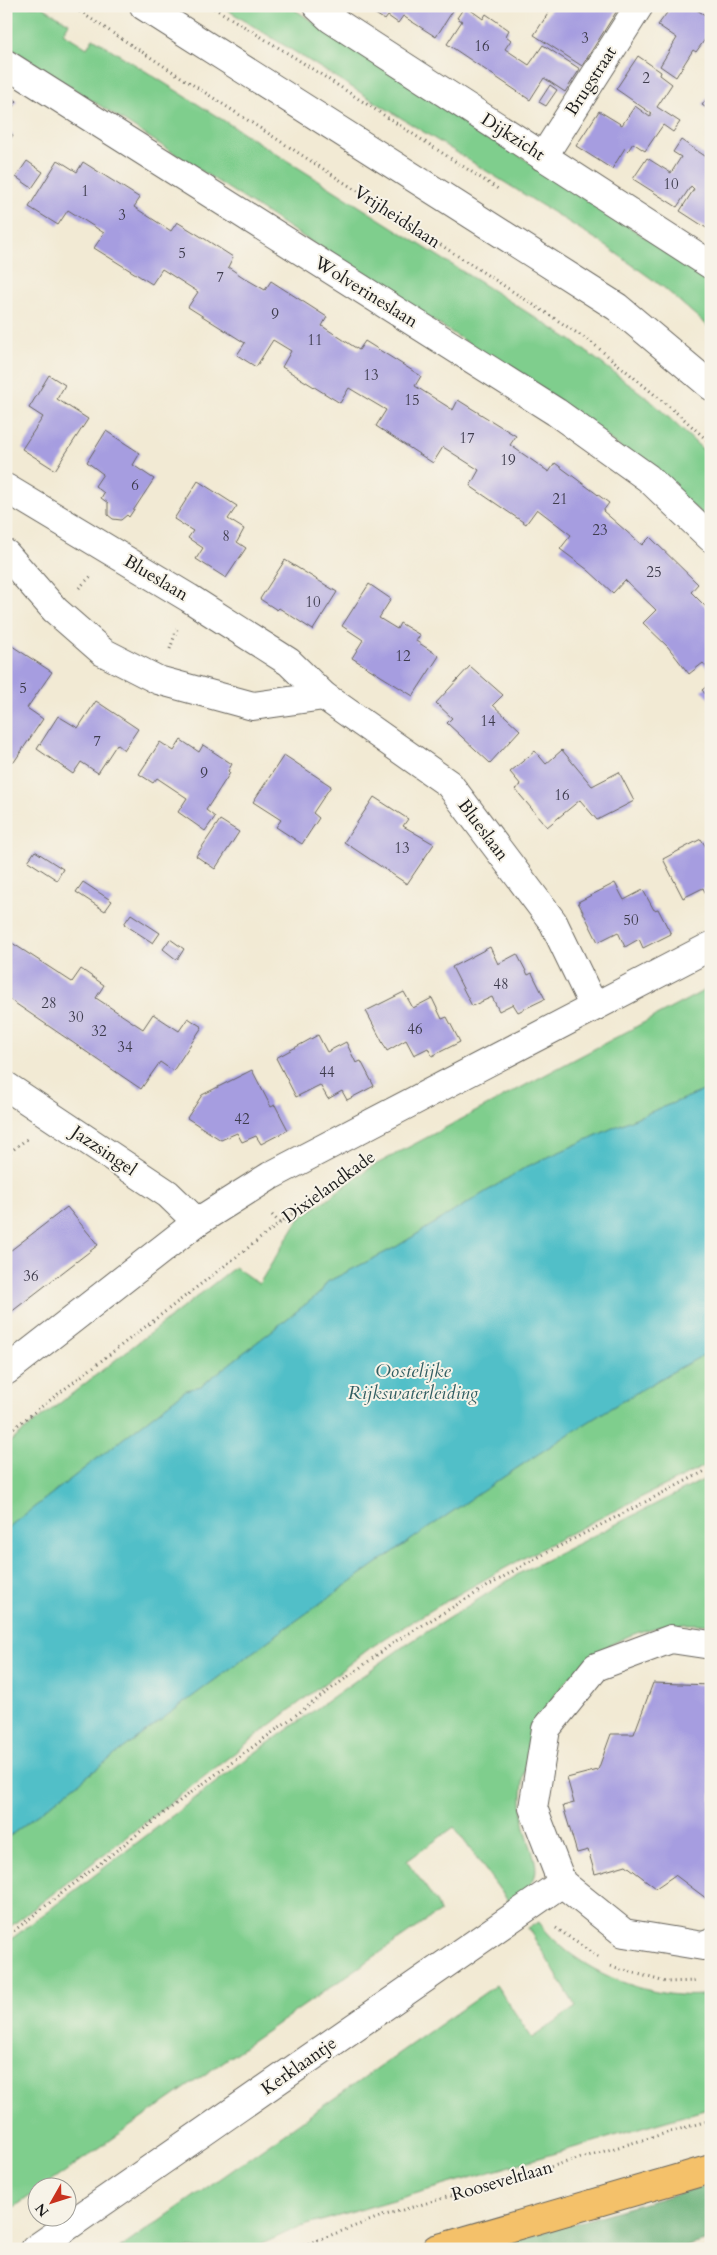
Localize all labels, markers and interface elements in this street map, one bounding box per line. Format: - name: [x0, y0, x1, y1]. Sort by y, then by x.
- house number: 3: [581, 28, 589, 48]
- house number: 16: [474, 36, 490, 56]
- street label: Brugstraat: [559, 41, 623, 121]
- house number: 2: [642, 68, 650, 88]
- street label: Dijkzicht: [476, 107, 550, 167]
- house number: 10: [663, 174, 679, 194]
- street label: Vrijheidslaan: [349, 180, 446, 255]
- house number: 1: [81, 181, 89, 201]
- house number: 3: [118, 205, 126, 225]
- house number: 5: [178, 243, 186, 263]
- street label: Wolverineslaan: [309, 250, 423, 334]
- house number: 7: [216, 267, 224, 287]
- house number: 9: [271, 304, 279, 324]
- house number: 11: [307, 330, 323, 350]
- house number: 13: [363, 365, 379, 385]
- house number: 15: [404, 390, 420, 410]
- house number: 17: [459, 428, 475, 448]
- house number: 19: [500, 450, 516, 470]
- house number: 6: [131, 475, 139, 495]
- house number: 21: [552, 489, 568, 509]
- house number: 23: [592, 520, 608, 540]
- house number: 8: [222, 526, 230, 546]
- street label: Blueslaan: [119, 549, 194, 607]
- house number: 25: [646, 562, 662, 582]
- house number: 10: [305, 592, 321, 612]
- house number: 12: [395, 646, 411, 666]
- house number: 5: [19, 678, 27, 698]
- house number: 14: [480, 711, 496, 731]
- house number: 7: [93, 731, 101, 751]
- house number: 9: [200, 763, 208, 783]
- house number: 16: [554, 785, 570, 805]
- street label: Blueslaan: [452, 794, 515, 867]
- house number: 13: [394, 838, 410, 858]
- house number: 50: [623, 910, 639, 930]
- house number: 48: [493, 974, 509, 994]
- house number: 28: [41, 993, 57, 1013]
- house number: 30: [68, 1007, 84, 1027]
- house number: 46: [407, 1019, 423, 1039]
- house number: 32: [91, 1021, 107, 1041]
- house number: 34: [117, 1037, 133, 1057]
- house number: 44: [319, 1062, 335, 1082]
- house number: 42: [234, 1109, 250, 1129]
- street label: Jazzsingel: [64, 1118, 142, 1182]
- street label: Dixielandkade: [277, 1145, 381, 1229]
- house number: 36: [23, 1266, 39, 1286]
- water label: Oostelijke Rijkswaterleiding: [348, 1358, 479, 1406]
- street label: Kerklaantje: [256, 2031, 342, 2101]
- street label: Rooseveltlaan: [449, 2154, 556, 2207]
- north arrow: [28, 2178, 78, 2228]
- text: N: [31, 2199, 53, 2221]

